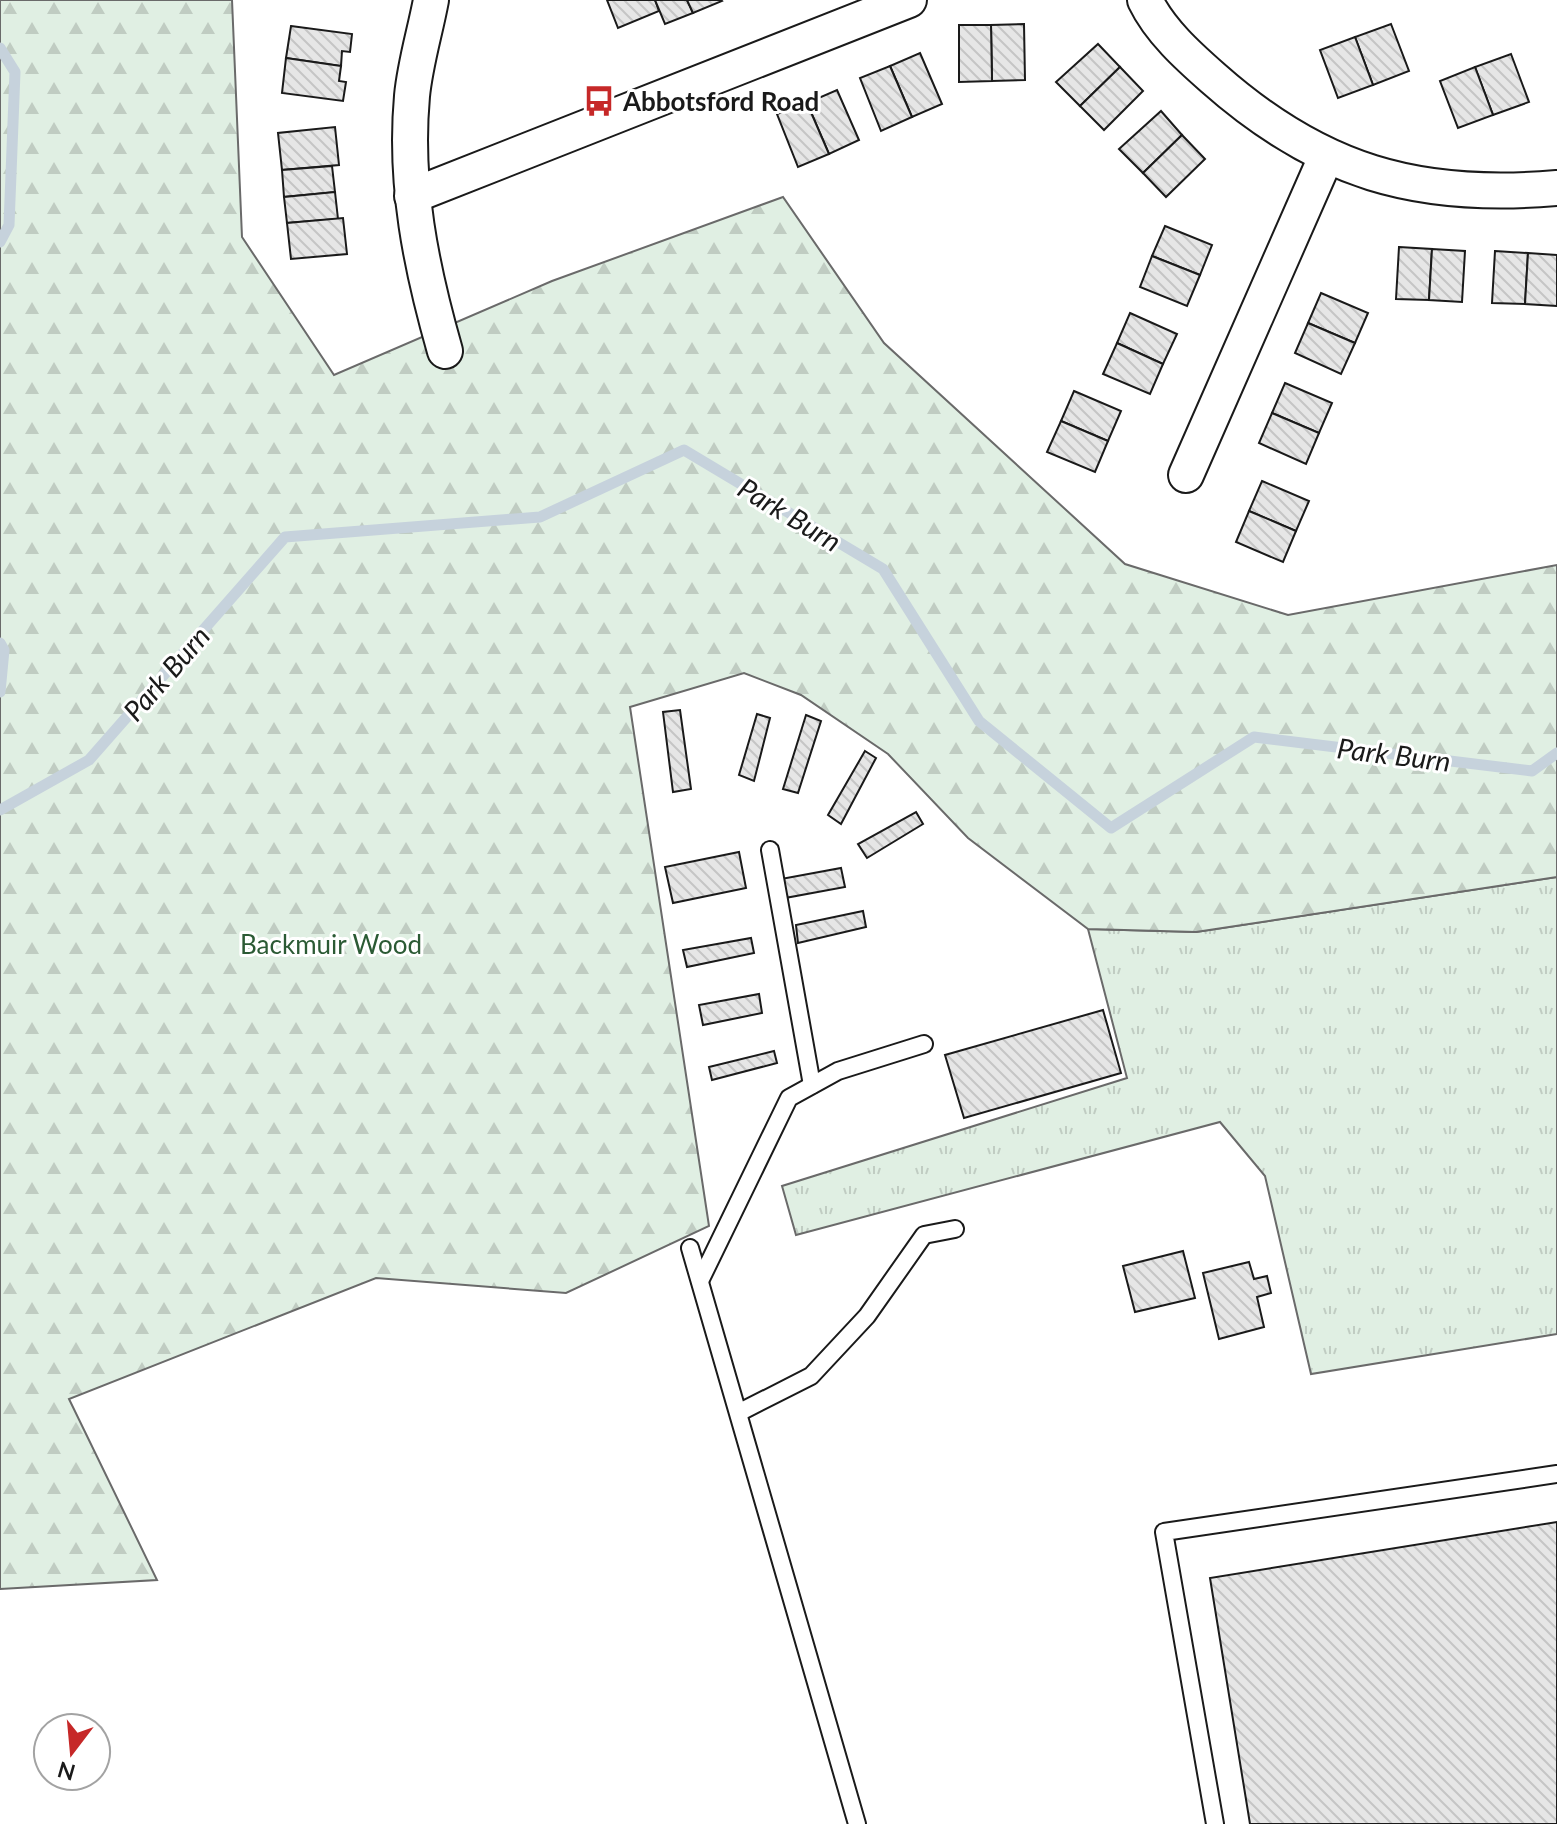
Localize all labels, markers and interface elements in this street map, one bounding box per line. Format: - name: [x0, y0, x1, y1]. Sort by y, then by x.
- bus stop icon: Abbotsford Road: [582, 84, 616, 118]
- place label: Abbotsford Road: [622, 85, 819, 117]
- water label: Park Burn: [732, 470, 848, 558]
- water label: Park Burn: [116, 619, 216, 727]
- water label: Park Burn: [1335, 730, 1453, 778]
- park label: Backmuir Wood: [240, 928, 422, 960]
- north arrow: [32, 1712, 112, 1792]
- text: N: [54, 1756, 78, 1787]

